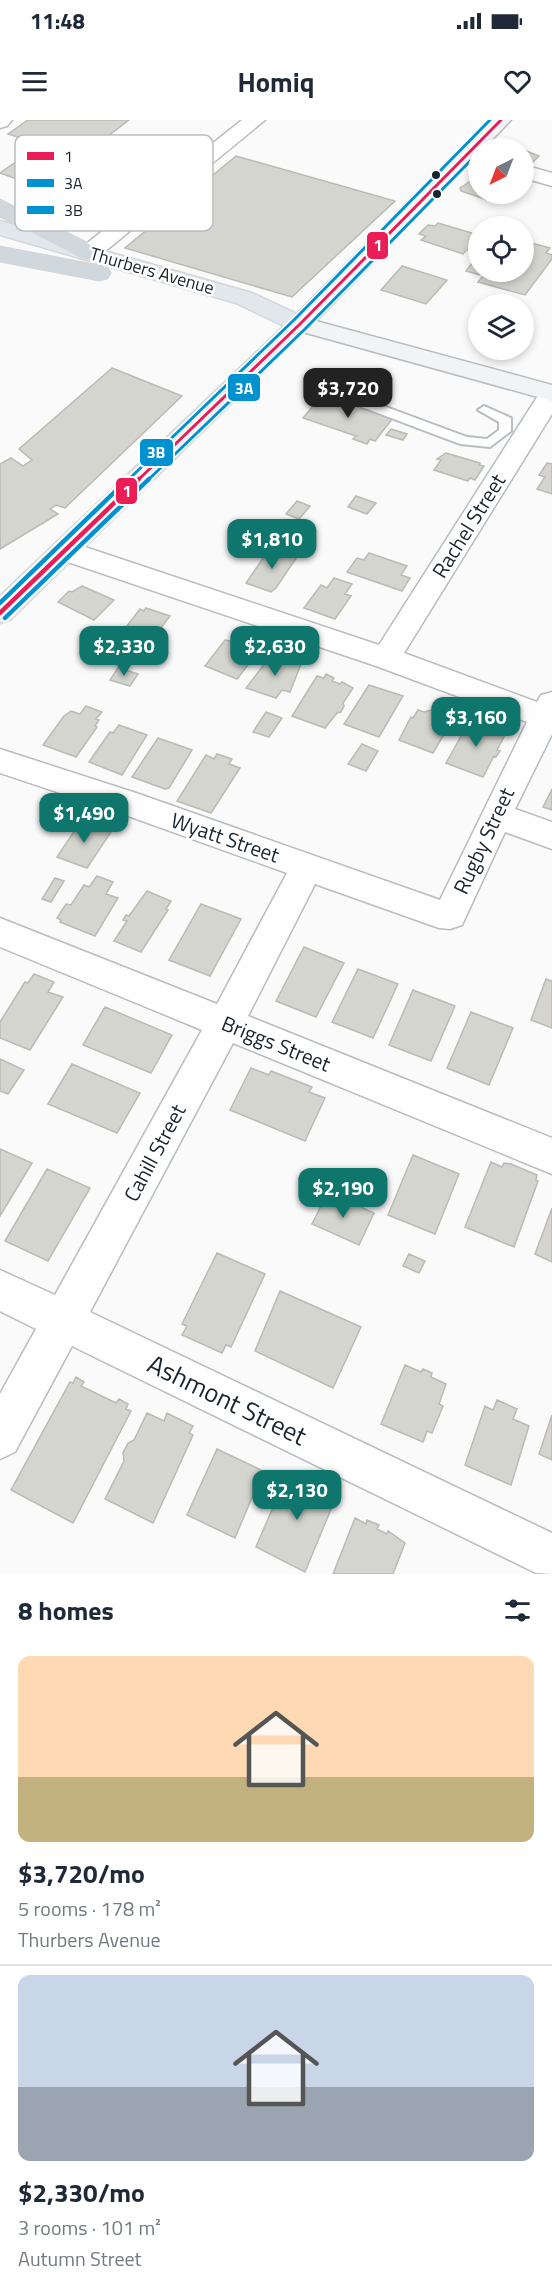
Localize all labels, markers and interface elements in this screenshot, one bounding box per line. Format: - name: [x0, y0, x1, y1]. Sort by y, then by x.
- text: 11:48: [30, 4, 85, 38]
- text: Homiq: [238, 61, 314, 102]
- icon: menu: [18, 65, 51, 98]
- icon: heart: [501, 65, 534, 98]
- legend: [15, 135, 213, 231]
- north arrow: [468, 138, 534, 204]
- map controls: [468, 138, 534, 360]
- text: 1: [64, 144, 73, 168]
- unlabelled marker: [430, 169, 442, 181]
- text: 3A: [64, 171, 83, 195]
- unlabelled marker: [431, 188, 443, 200]
- text: 3B: [64, 198, 83, 222]
- button: locate: [468, 216, 534, 282]
- line badge: 1: [366, 231, 389, 260]
- text: 1: [374, 233, 382, 257]
- street label: Thurbers Avenue: [87, 240, 218, 301]
- button: layers: [468, 294, 534, 360]
- pin: $3,720: [299, 368, 397, 419]
- text: $3,720: [317, 372, 379, 403]
- line badge: 3A: [227, 373, 261, 402]
- text: 3A: [235, 376, 254, 400]
- line badge: 3B: [139, 438, 174, 467]
- text: 3B: [147, 440, 166, 464]
- street label: Rachel Street: [423, 466, 513, 584]
- line badge: 1: [115, 477, 138, 505]
- text: 1: [123, 479, 131, 503]
- pin: $1,810: [223, 519, 321, 570]
- text: $1,810: [241, 523, 303, 554]
- pin: $2,330: [75, 626, 173, 677]
- pin: $2,630: [226, 626, 324, 677]
- text: $2,330: [93, 630, 155, 661]
- text: $2,630: [244, 630, 306, 661]
- pin: $3,160: [427, 697, 525, 748]
- text: $3,160: [445, 701, 507, 732]
- street label: Rugby Street: [444, 781, 522, 899]
- pin: $1,490: [35, 793, 133, 844]
- text: $1,490: [53, 797, 115, 828]
- street label: Wyatt Street: [167, 804, 284, 871]
- street label: Briggs Street: [217, 1007, 336, 1080]
- street label: Cahill Street: [115, 1098, 193, 1207]
- pin: $2,190: [294, 1168, 392, 1219]
- text: $2,190: [312, 1172, 374, 1203]
- street label: Ashmont Street: [141, 1344, 313, 1455]
- pin: $2,130: [248, 1470, 346, 1521]
- text: $2,130: [266, 1474, 328, 1505]
- text: 8 homes: [18, 1591, 114, 1630]
- icon: filters: [501, 1594, 534, 1627]
- icon: home: [222, 1695, 330, 1803]
- text: $3,720/mo: [18, 1854, 145, 1893]
- text: 5 rooms · 178 m²: [18, 1893, 161, 1924]
- text: Thurbers Avenue: [18, 1924, 161, 1955]
- icon: home: [222, 2014, 330, 2122]
- text: $2,330/mo: [18, 2173, 145, 2212]
- text: 3 rooms · 101 m²: [18, 2212, 161, 2243]
- text: Autumn Street: [18, 2243, 142, 2274]

